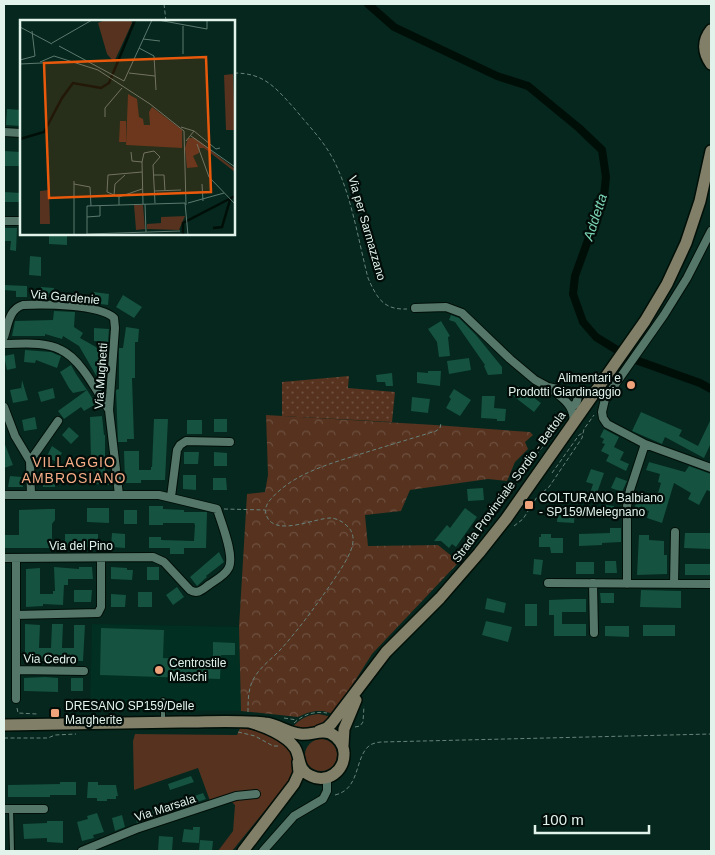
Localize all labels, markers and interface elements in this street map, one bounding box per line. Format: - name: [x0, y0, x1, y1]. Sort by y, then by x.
- inset map: [20, 20, 235, 235]
- street label: Via per Sarmazzano: [345, 174, 389, 282]
- water label: Addetta: [580, 191, 610, 243]
- street label: Via Gardenie: [30, 287, 101, 307]
- street label: Via Mughetti: [92, 342, 110, 410]
- place label: Alimentari e Prodotti Giardinaggio: [508, 371, 621, 399]
- marker: Alimentari e Prodotti Giardinaggio: [625, 379, 637, 391]
- street label: Strada Provinciale Sordio - Bettola: [449, 408, 569, 565]
- district label: VILLAGGIO AMBROSIANO: [22, 454, 126, 486]
- place label: COLTURANO Balbiano - SP159/Melegnano: [539, 491, 664, 519]
- marker: COLTURANO Balbiano - SP159/Melegnano: [523, 499, 535, 511]
- street label: Via del Pino: [49, 539, 113, 553]
- street label: Via Cedro: [23, 652, 77, 666]
- place label: Centrostile Maschi: [169, 656, 227, 684]
- marker: Centrostile Maschi: [153, 664, 165, 676]
- place label: DRESANO SP159/Delle Margherite: [65, 699, 195, 727]
- marker: DRESANO SP159/Delle Margherite: [49, 707, 61, 719]
- street label: Via Marsala: [133, 791, 197, 824]
- scale bar: [535, 802, 649, 834]
- text: 100 m: [542, 811, 584, 828]

